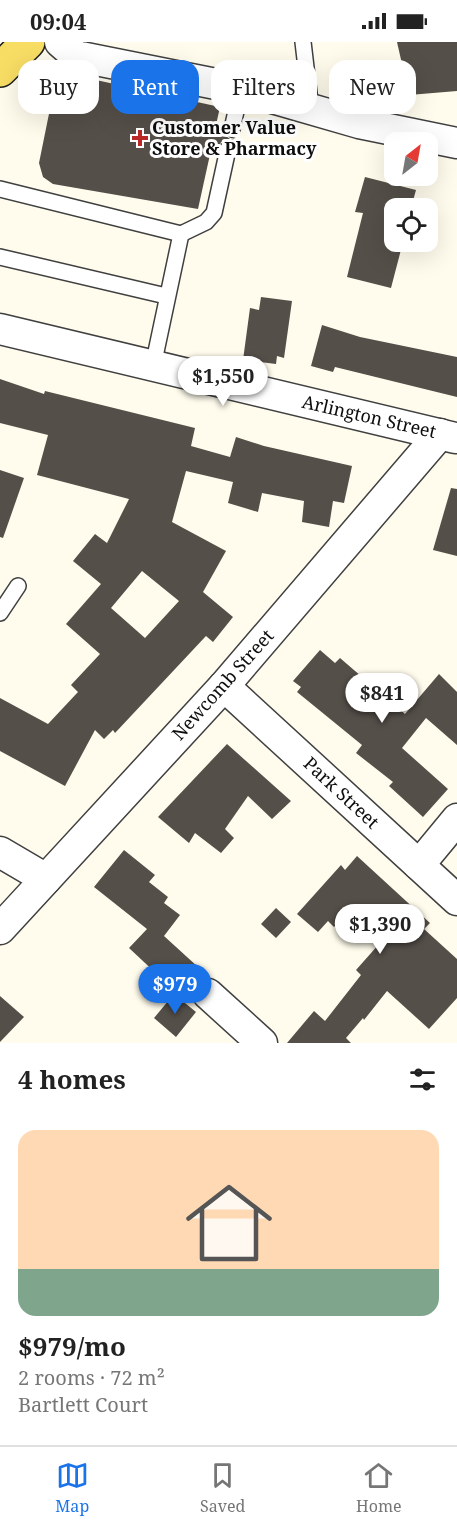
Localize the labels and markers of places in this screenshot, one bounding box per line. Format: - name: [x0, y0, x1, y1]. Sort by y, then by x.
- place label: Customer Value Store & Pharmacy: [152, 115, 317, 160]
- marker: Customer Value Store & Pharmacy: [133, 131, 147, 145]
- pin: $1,550: [174, 356, 272, 407]
- pin: $841: [346, 673, 418, 724]
- pin: $1,390: [331, 904, 429, 955]
- pin: $979: [139, 964, 211, 1015]

